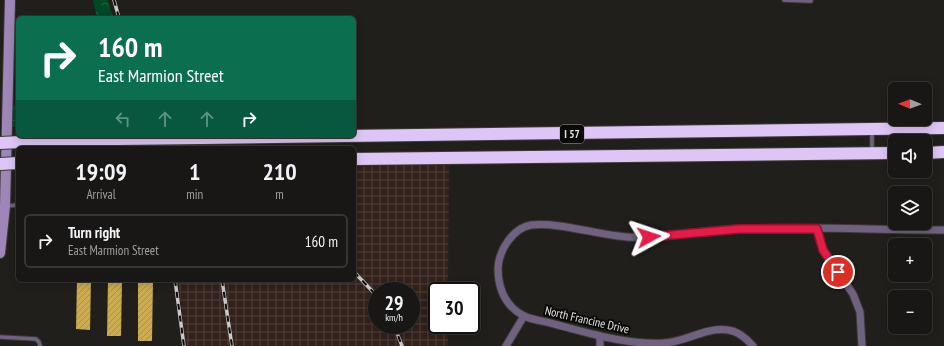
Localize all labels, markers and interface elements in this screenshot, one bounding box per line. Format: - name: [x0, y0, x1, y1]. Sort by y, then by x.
- text: 160 m: [98, 28, 162, 65]
- icon: right: [32, 32, 84, 84]
- text: East Marmion Street: [98, 64, 224, 87]
- north arrow: [888, 82, 932, 126]
- map controls: [888, 82, 932, 334]
- icon: left: [112, 108, 134, 130]
- icon: ahead: [154, 108, 176, 130]
- icon: ahead: [196, 108, 218, 130]
- icon: right: [238, 108, 260, 130]
- road number: I 57: [560, 125, 584, 143]
- button: sound: [888, 134, 932, 178]
- text: 19:09: [75, 156, 127, 187]
- text: 1: [189, 156, 200, 187]
- text: 210: [262, 156, 297, 187]
- text: Arrival: [86, 186, 116, 203]
- text: min: [186, 186, 203, 203]
- text: m: [275, 186, 284, 203]
- button: layers: [888, 186, 932, 230]
- position arrow: [628, 216, 670, 258]
- text: Turn right: [68, 223, 120, 242]
- icon: right: [34, 230, 56, 252]
- text: 160 m: [305, 232, 338, 251]
- button: +: [888, 238, 932, 282]
- text: East Marmion Street: [68, 242, 159, 259]
- pin: [821, 255, 855, 289]
- icon: arrive: [827, 261, 849, 283]
- speed limit sign: 30: [428, 282, 480, 334]
- text: 29: [384, 290, 404, 316]
- button: −: [888, 290, 932, 334]
- street label: North Francine Drive: [543, 303, 631, 337]
- text: km/h: [385, 311, 403, 324]

